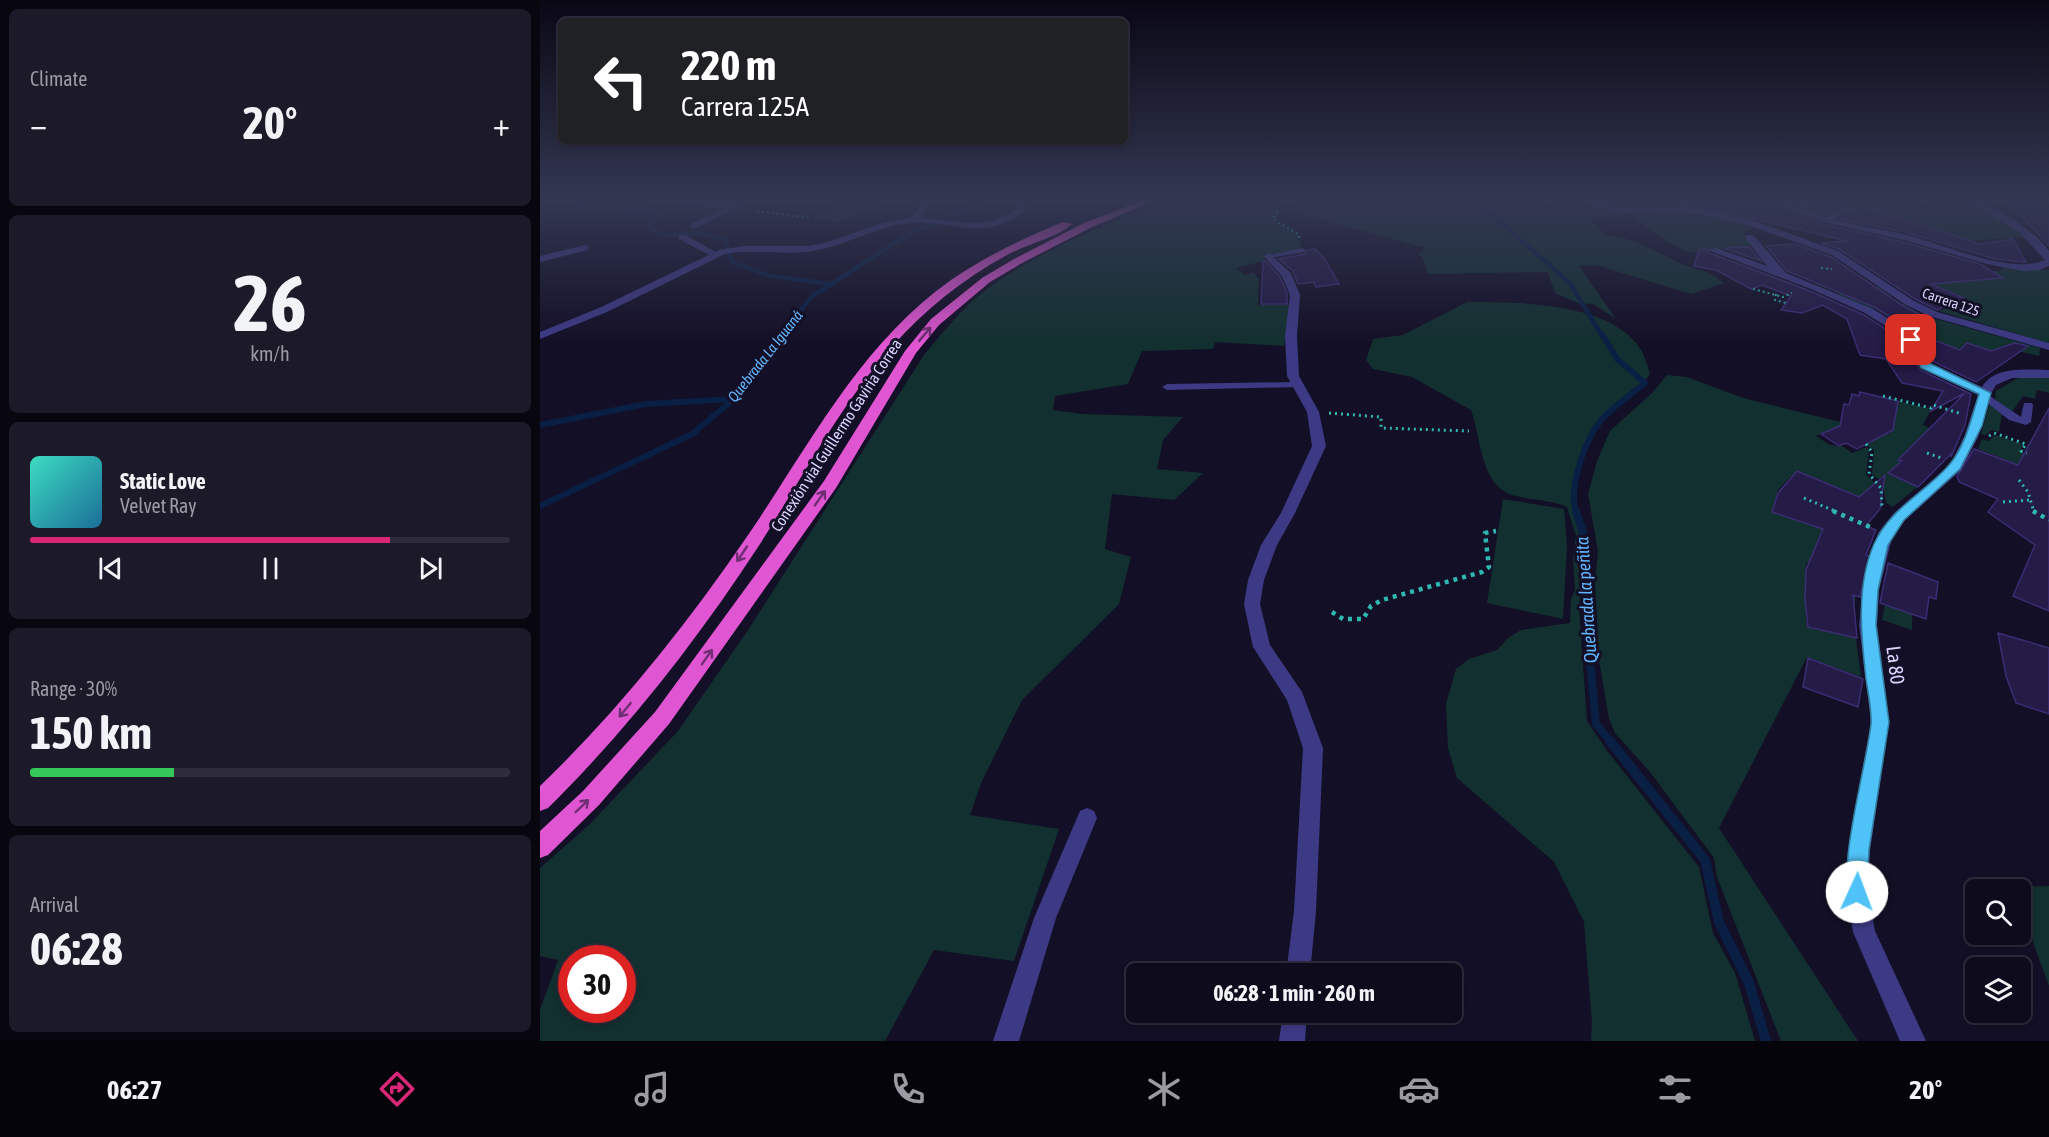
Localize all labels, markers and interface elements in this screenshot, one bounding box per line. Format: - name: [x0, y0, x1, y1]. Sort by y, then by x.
- text: 220 m: [681, 41, 776, 89]
- icon: left: [582, 42, 660, 120]
- text: Climate: [30, 67, 87, 90]
- text: Carrera 125A: [681, 91, 809, 122]
- text: 20°: [243, 97, 297, 149]
- text: −: [30, 105, 47, 143]
- text: +: [493, 105, 510, 143]
- text: 26: [233, 258, 307, 348]
- street label: Carrera 125: [1920, 285, 1982, 319]
- water label: Quebrada La Iguaná: [724, 307, 806, 405]
- pin: [1885, 314, 1936, 365]
- icon: arrive: [1894, 323, 1927, 356]
- one-way arrow: [918, 327, 932, 342]
- street label: Conexión vial Guillermo Gaviria Correa: [767, 335, 905, 535]
- text: km/h: [250, 342, 290, 365]
- text: Static Love: [120, 468, 206, 494]
- one-way arrow: [814, 490, 826, 507]
- text: Velvet Ray: [120, 494, 197, 517]
- water label: Quebrada la peñita: [1571, 535, 1601, 664]
- one-way arrow: [736, 546, 748, 562]
- icon: previous: [94, 552, 127, 585]
- icon: pause: [254, 552, 287, 585]
- icon: next: [414, 552, 447, 585]
- street label: La 80: [1882, 644, 1910, 686]
- one-way arrow: [701, 649, 713, 665]
- text: Range · 30%: [30, 677, 117, 700]
- one-way arrow: [619, 702, 632, 718]
- text: 150 km: [30, 707, 152, 759]
- one-way arrow: [575, 799, 590, 814]
- position arrow: [1825, 860, 1889, 924]
- map controls: [1965, 879, 2031, 1023]
- button: search: [1965, 879, 2031, 945]
- text: Arrival: [30, 893, 79, 916]
- text: 06:28: [30, 923, 123, 975]
- speed limit sign: 30: [558, 945, 636, 1023]
- button: layers: [1965, 957, 2031, 1023]
- text: 06:28 · 1 min · 260 m: [1213, 980, 1375, 1006]
- icon: directions: [376, 1068, 418, 1110]
- icon: music: [631, 1068, 673, 1110]
- icon: phone: [887, 1068, 929, 1110]
- icon: climate: [1143, 1068, 1185, 1110]
- icon: car: [1398, 1068, 1440, 1110]
- icon: filters: [1654, 1068, 1696, 1110]
- text: 06:27: [107, 1074, 162, 1105]
- text: 20°: [1909, 1074, 1942, 1105]

